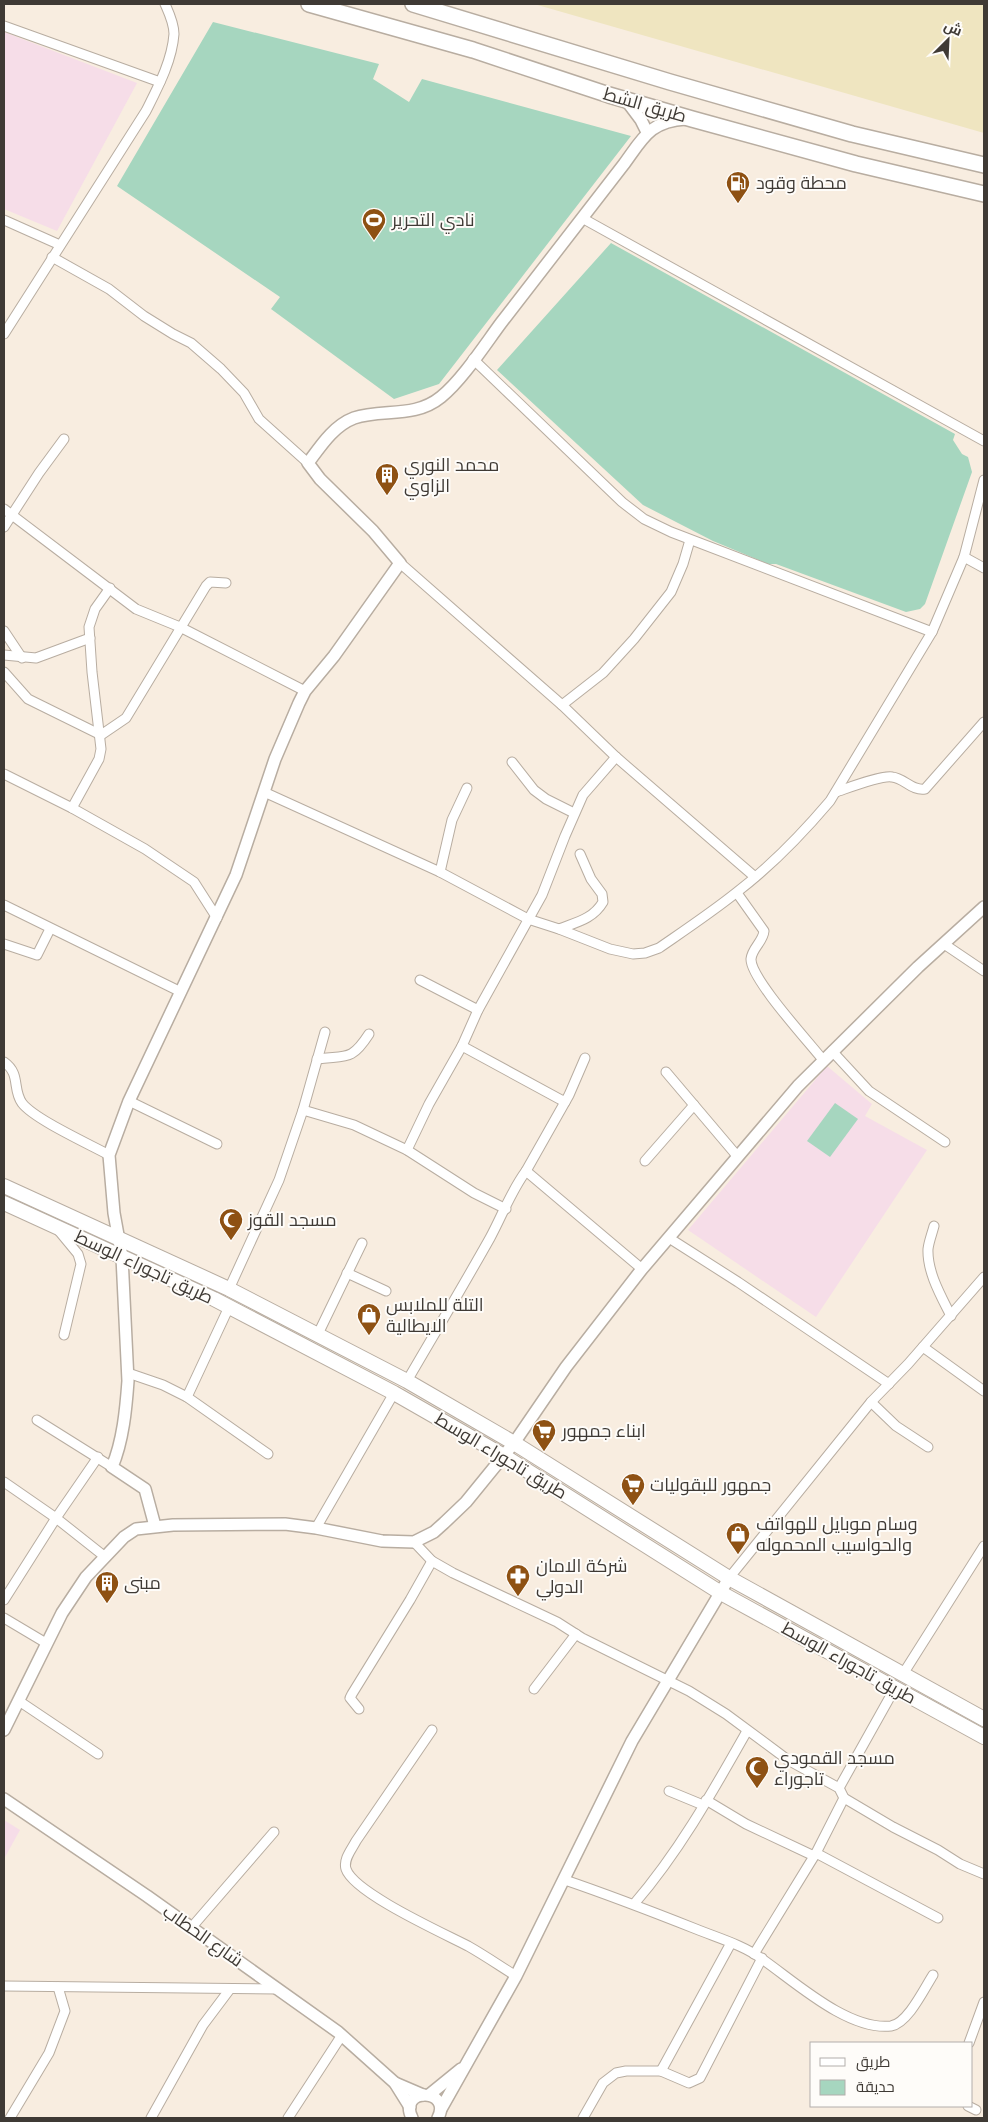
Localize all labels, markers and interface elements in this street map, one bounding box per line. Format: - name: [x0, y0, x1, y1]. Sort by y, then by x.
- north arrow: [923, 15, 973, 65]
- text: ش: [941, 17, 965, 40]
- street label: طريق الشط: [601, 83, 689, 128]
- fuel station icon: محطة وقود: [725, 170, 751, 204]
- place label: محطة وقود: [756, 172, 847, 194]
- sports icon: نادي التحرير: [361, 207, 387, 241]
- place label: نادي التحرير: [391, 209, 475, 234]
- place label: محمد النوري الزاوي: [404, 454, 499, 500]
- building icon: محمد النوري الزاوي: [374, 462, 400, 496]
- mosque icon: مسجد القوز: [218, 1207, 244, 1241]
- place label: مسجد القوز: [247, 1209, 337, 1231]
- street label: طريق تاجوراء الوسط: [71, 1225, 217, 1310]
- place label: التلة للملابس الايطالية: [386, 1294, 484, 1337]
- shop icon: التلة للملابس الايطالية: [356, 1302, 382, 1336]
- street label: طريق تاجوراء الوسط: [431, 1408, 571, 1505]
- supermarket icon: ابناء جمهور: [531, 1418, 557, 1452]
- place label: ابناء جمهور: [561, 1420, 646, 1442]
- supermarket icon: جمهور للبقوليات: [620, 1472, 646, 1506]
- place label: جمهور للبقوليات: [650, 1474, 771, 1496]
- place label: وسام موبايل للهواتف والحواسيب المحموله: [756, 1513, 918, 1556]
- shop icon: وسام موبايل للهواتف والحواسيب المحموله: [725, 1521, 751, 1555]
- place label: شركة الامان الدولي: [536, 1555, 628, 1601]
- pharmacy icon: شركة الامان الدولي: [505, 1563, 531, 1597]
- building icon: مبنى: [94, 1570, 120, 1604]
- place label: مبنى: [124, 1572, 161, 1594]
- street label: طريق تاجوراء الوسط: [778, 1617, 920, 1710]
- place label: مسجد القمودي تاجوراء: [774, 1747, 895, 1790]
- mosque icon: مسجد القمودي تاجوراء: [744, 1755, 770, 1789]
- street label: شارع الحطاب: [158, 1900, 247, 1973]
- legend: [810, 2042, 973, 2107]
- text: طريق: [856, 2053, 890, 2072]
- text: حديقة: [856, 2078, 895, 2096]

